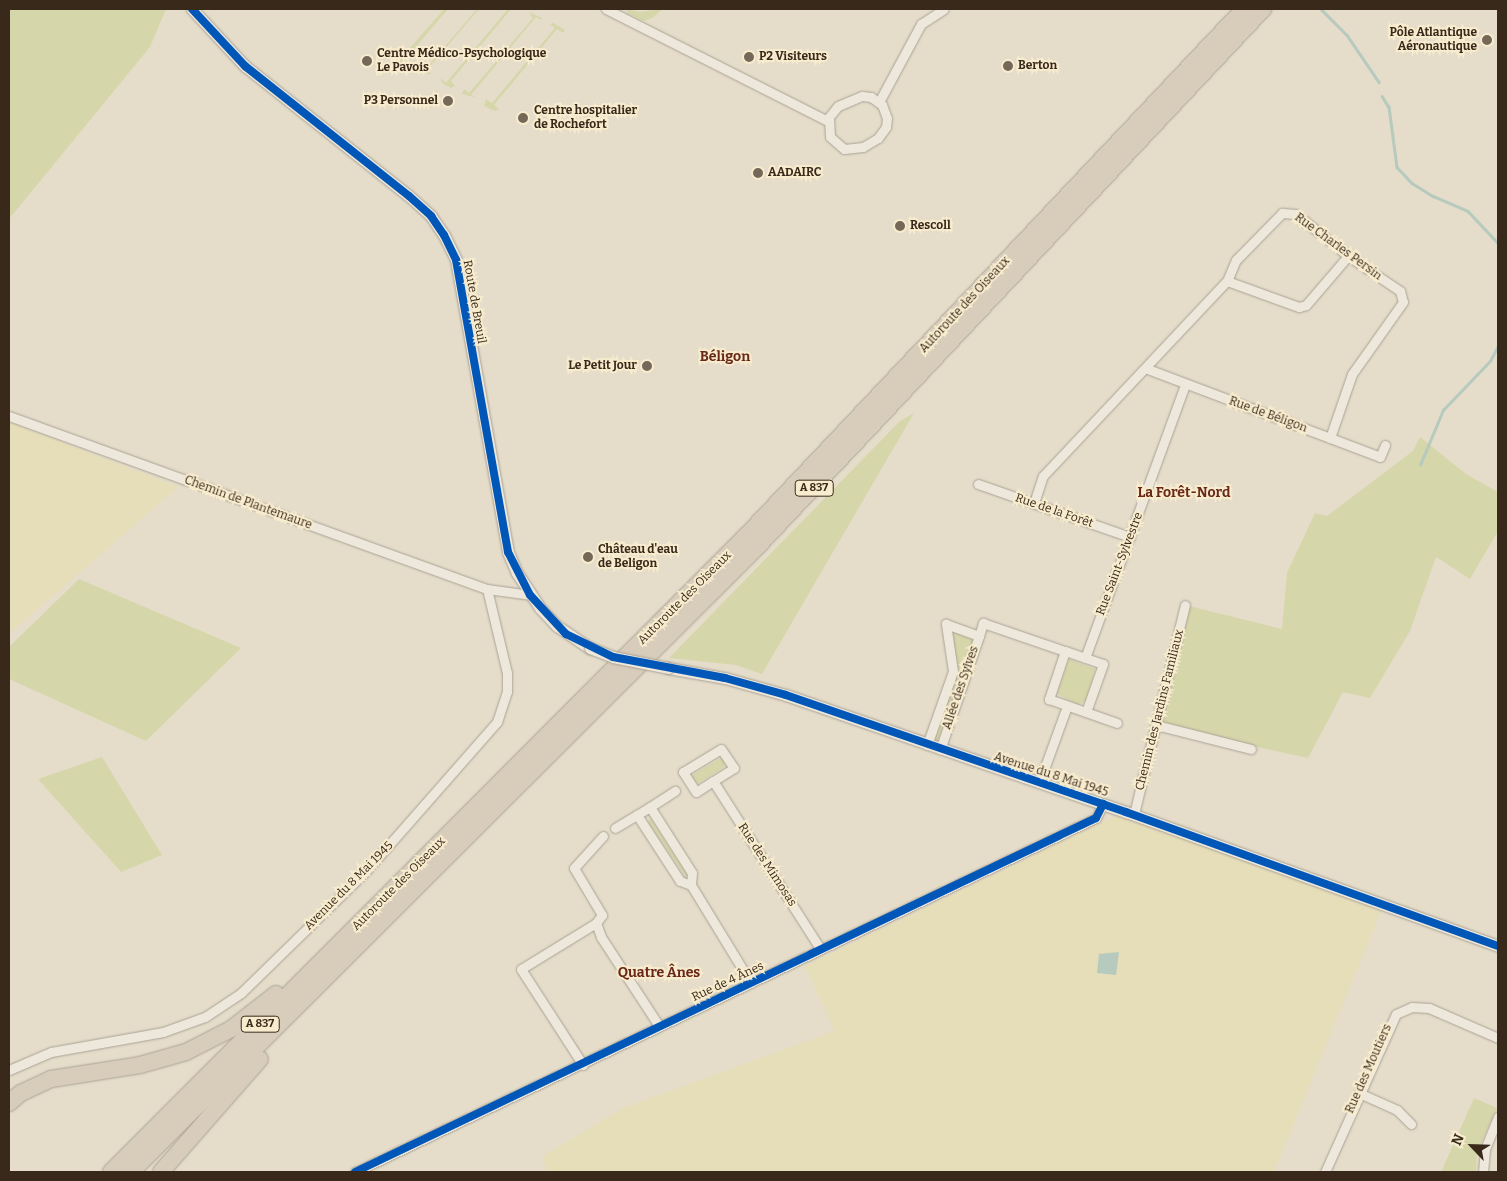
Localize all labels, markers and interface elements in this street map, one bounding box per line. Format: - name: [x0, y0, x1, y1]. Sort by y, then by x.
- place label: Pôle Atlantique Aéronautique: [1390, 26, 1477, 54]
- marker: Pôle Atlantique Aéronautique: [1481, 34, 1493, 46]
- place label: Centre Médico-Psychologique Le Pavois: [377, 47, 546, 75]
- place label: P2 Visiteurs: [759, 50, 827, 64]
- marker: P2 Visiteurs: [743, 51, 755, 63]
- marker: Centre Médico-Psychologique Le Pavois: [361, 55, 373, 67]
- place label: Berton: [1018, 59, 1057, 73]
- marker: Berton: [1002, 60, 1014, 72]
- place label: P3 Personnel: [364, 94, 438, 108]
- marker: P3 Personnel: [442, 95, 454, 107]
- place label: Centre hospitalier de Rochefort: [534, 104, 637, 132]
- marker: Centre hospitalier de Rochefort: [516, 111, 530, 125]
- place label: AADAIRC: [768, 166, 821, 180]
- marker: AADAIRC: [752, 167, 764, 179]
- street label: Rue Charles Persin: [1292, 211, 1384, 283]
- place label: Rescoll: [910, 219, 951, 233]
- marker: Rescoll: [894, 220, 906, 232]
- street label: Autoroute des Oiseaux: [917, 254, 1013, 356]
- street label: Route de Breuil: [460, 259, 488, 345]
- district label: Béligon: [700, 349, 750, 365]
- place label: Le Petit Jour: [568, 359, 637, 373]
- marker: Le Petit Jour: [641, 360, 653, 372]
- street label: Rue de Béligon: [1227, 394, 1309, 436]
- street label: Chemin de Plantemaure: [182, 473, 314, 533]
- road number: A 837: [794, 479, 834, 496]
- district label: La Forêt-Nord: [1138, 485, 1230, 501]
- street label: Rue de la Forêt: [1013, 491, 1095, 531]
- street label: Rue Saint-Sylvestre: [1094, 510, 1146, 618]
- place label: Château d'eau de Beligon: [598, 543, 678, 571]
- street label: Autoroute des Oiseaux: [635, 548, 735, 648]
- marker: Château d'eau de Beligon: [582, 551, 594, 563]
- street label: Chemin des Jardins Familiaux: [1133, 628, 1187, 792]
- street label: Allée des Sylves: [940, 644, 982, 732]
- street label: Avenue du 8 Mai 1945: [992, 750, 1110, 800]
- street label: Rue des Mimosas: [735, 821, 799, 909]
- street label: Autoroute des Oiseaux: [349, 834, 449, 934]
- street label: Avenue du 8 Mai 1945: [302, 839, 396, 933]
- street label: Rue de 4 Ânes: [690, 959, 766, 1005]
- district label: Quatre Ânes: [618, 965, 700, 981]
- road number: A 837: [240, 1016, 280, 1032]
- street label: Rue des Moutiers: [1343, 1022, 1395, 1116]
- north arrow: [1447, 1121, 1497, 1171]
- text: N: [1448, 1131, 1468, 1148]

